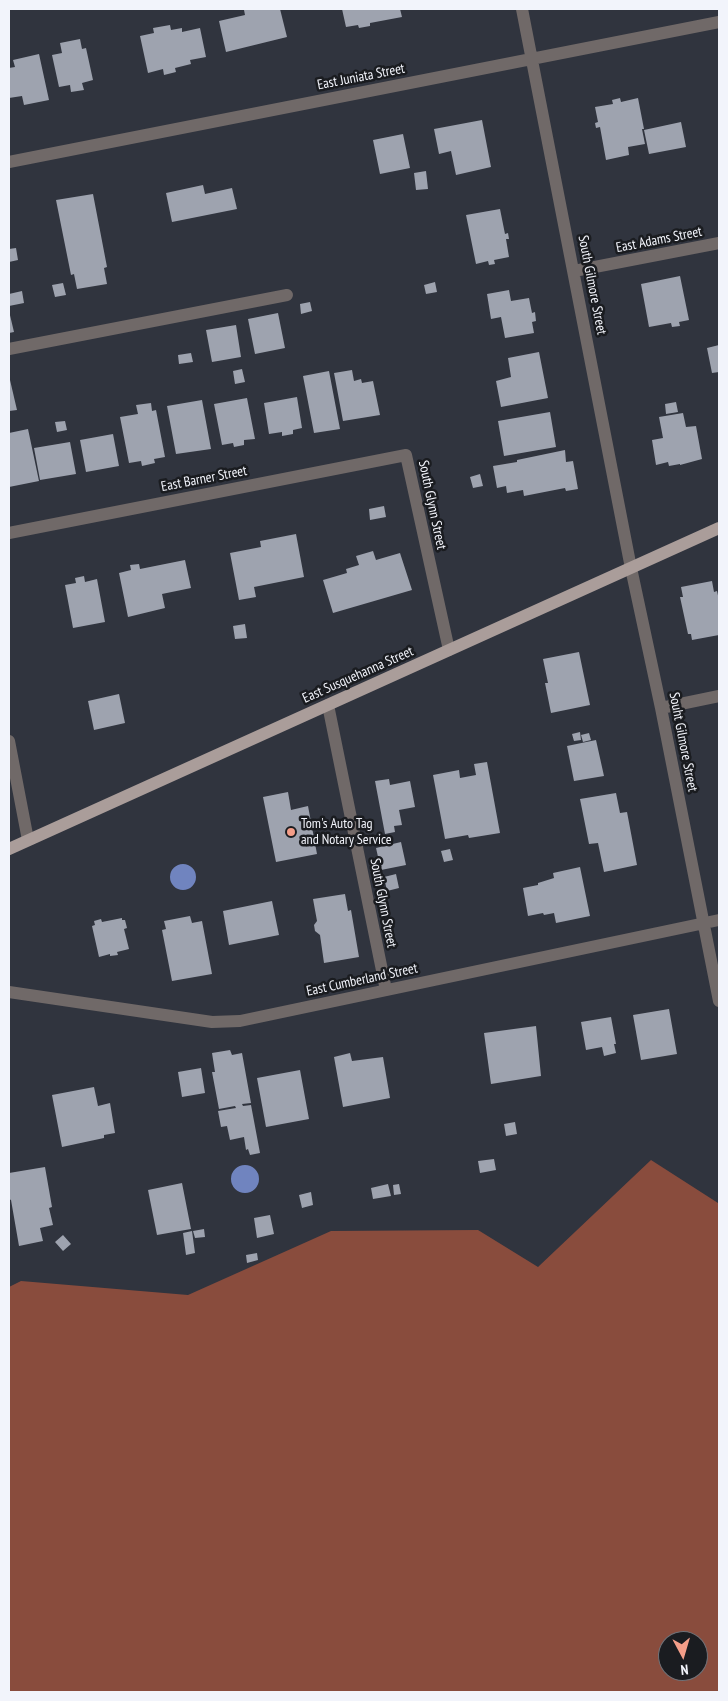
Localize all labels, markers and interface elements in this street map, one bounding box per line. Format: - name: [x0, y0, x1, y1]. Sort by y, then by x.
- street label: East Juniata Street: [316, 60, 406, 94]
- street label: East Adams Street: [615, 223, 703, 257]
- street label: South Gilmore Street: [574, 234, 610, 336]
- street label: South Glynn Street: [414, 459, 450, 551]
- street label: East Barner Street: [160, 462, 248, 496]
- street label: East Susquehanna Street: [300, 643, 416, 707]
- street label: Souht Gilmore Street: [665, 691, 701, 793]
- place label: Tom's Auto Tag and Notary Service: [301, 816, 391, 849]
- marker: Tom's Auto Tag and Notary Service: [285, 826, 297, 838]
- street label: South Glynn Street: [366, 857, 400, 949]
- street label: East Cumberland Street: [305, 960, 419, 1000]
- north arrow: [658, 1631, 708, 1681]
- text: N: [680, 1661, 689, 1679]

